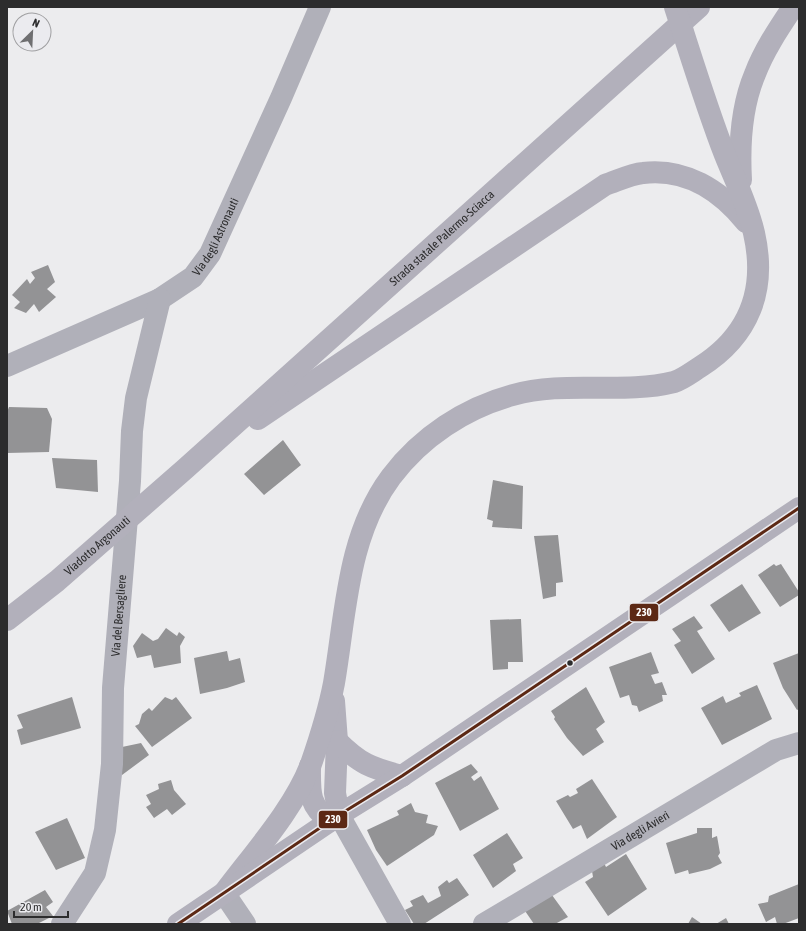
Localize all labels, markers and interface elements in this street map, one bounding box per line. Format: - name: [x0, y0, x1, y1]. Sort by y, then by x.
- north arrow: [12, 12, 52, 52]
- text: N: [31, 16, 41, 30]
- street label: Strada statale Palermo-Sciacca: [387, 187, 497, 289]
- street label: Via degli Astronauti: [189, 196, 242, 279]
- street label: Viadotto Argonauti: [62, 513, 133, 578]
- street label: Via del Bersagliere: [109, 574, 129, 657]
- line badge: 230: [629, 603, 659, 622]
- text: 230: [636, 606, 652, 618]
- unlabelled marker: [565, 658, 575, 668]
- street label: Via degli Avieri: [609, 808, 672, 854]
- line badge: 230: [318, 810, 348, 829]
- text: 230: [325, 813, 341, 825]
- scale bar: [14, 893, 68, 919]
- text: 20 m: [20, 900, 42, 914]

